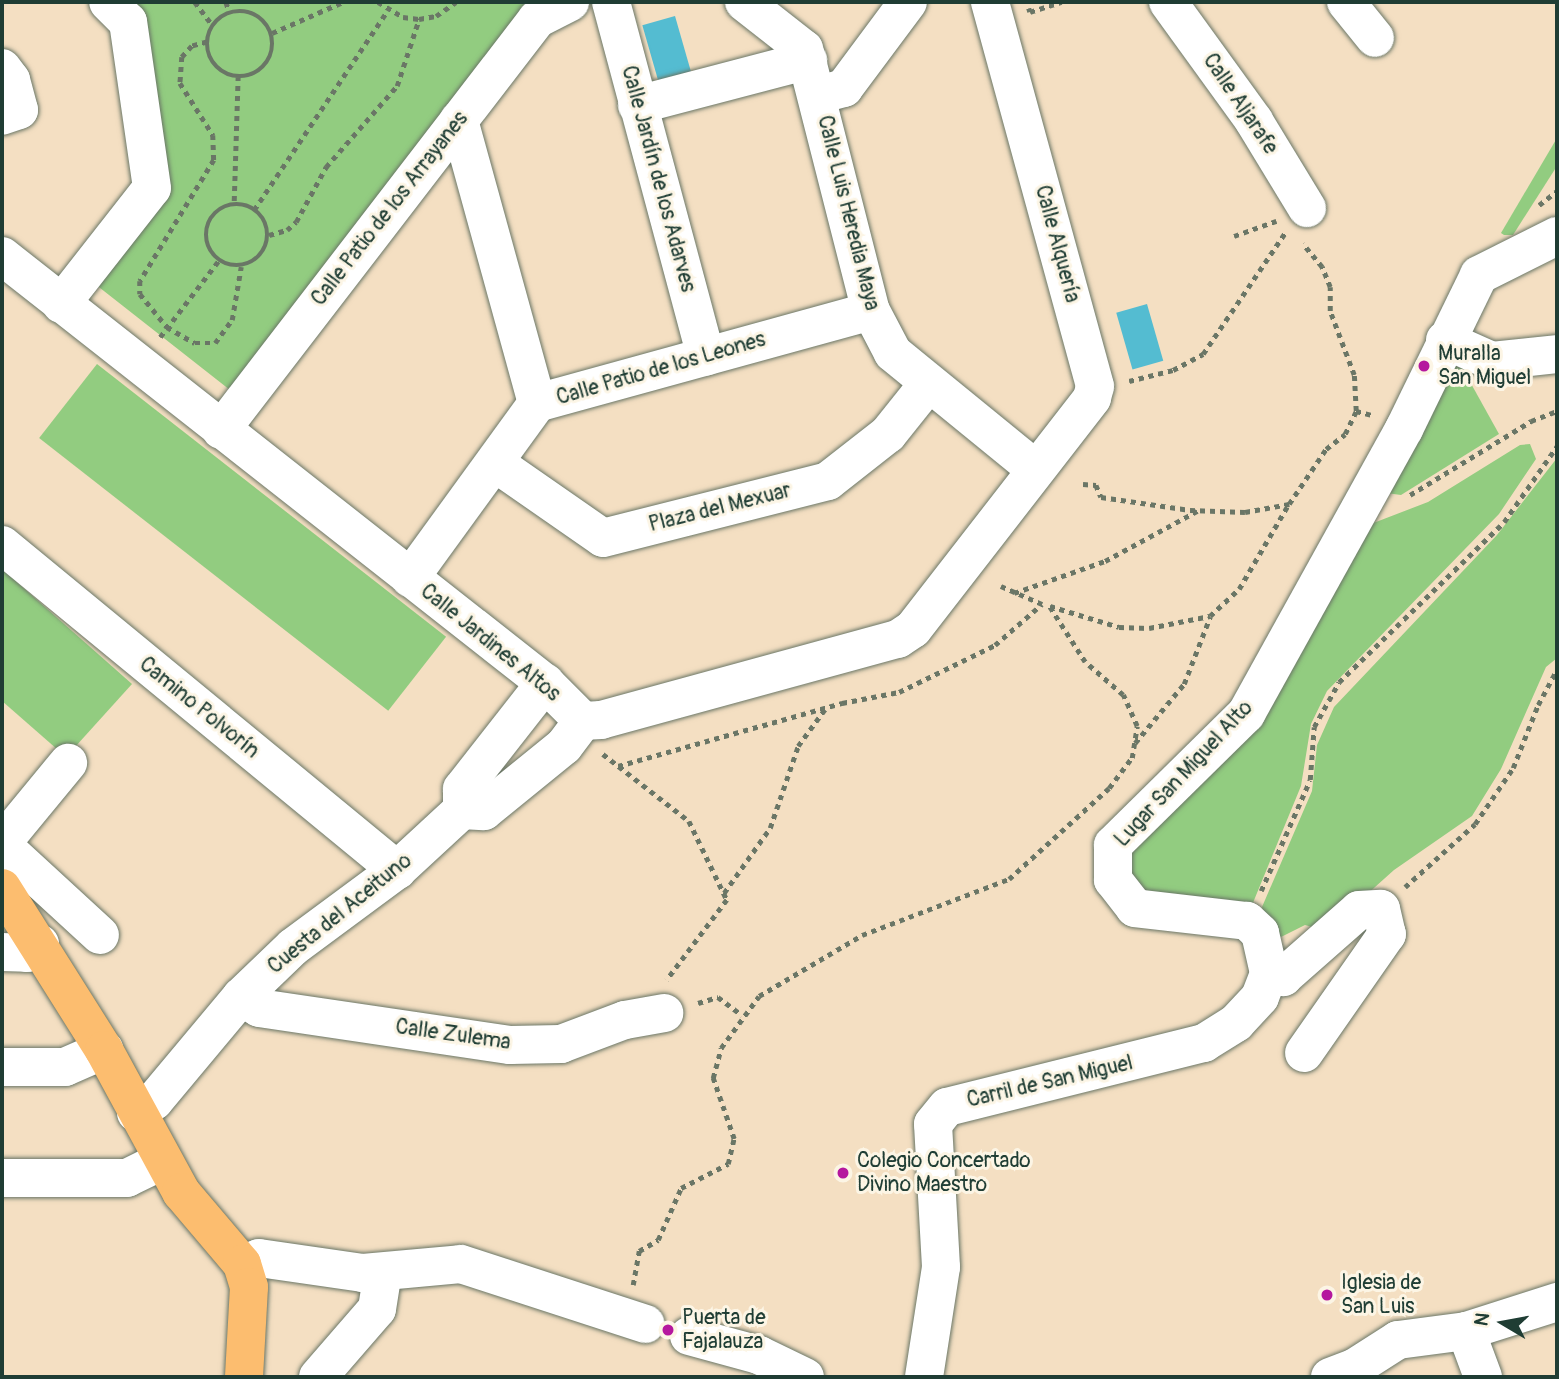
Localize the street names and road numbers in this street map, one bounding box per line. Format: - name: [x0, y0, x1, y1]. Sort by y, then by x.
- street label: Calle Aljarafe: [1197, 49, 1283, 159]
- street label: Calle Jardín de los Adarves: [616, 63, 700, 295]
- street label: Calle Patio de los Arrayanes: [306, 107, 474, 311]
- street label: Calle Luis Heredia Maya: [812, 113, 884, 313]
- street label: Calle Alquería: [1029, 183, 1085, 305]
- street label: Calle Patio de los Leones: [554, 327, 768, 411]
- street label: Plaza del Mexuar: [646, 478, 794, 538]
- street label: Calle Jardines Altos: [415, 579, 565, 707]
- street label: Camino Polvorín: [134, 652, 264, 764]
- street label: Lugar San Miguel Alto: [1110, 696, 1258, 852]
- street label: Cuesta del Aceituno: [263, 848, 417, 980]
- street label: Calle Zulema: [394, 1014, 512, 1056]
- street label: Carril de San Miguel: [965, 1051, 1135, 1113]

